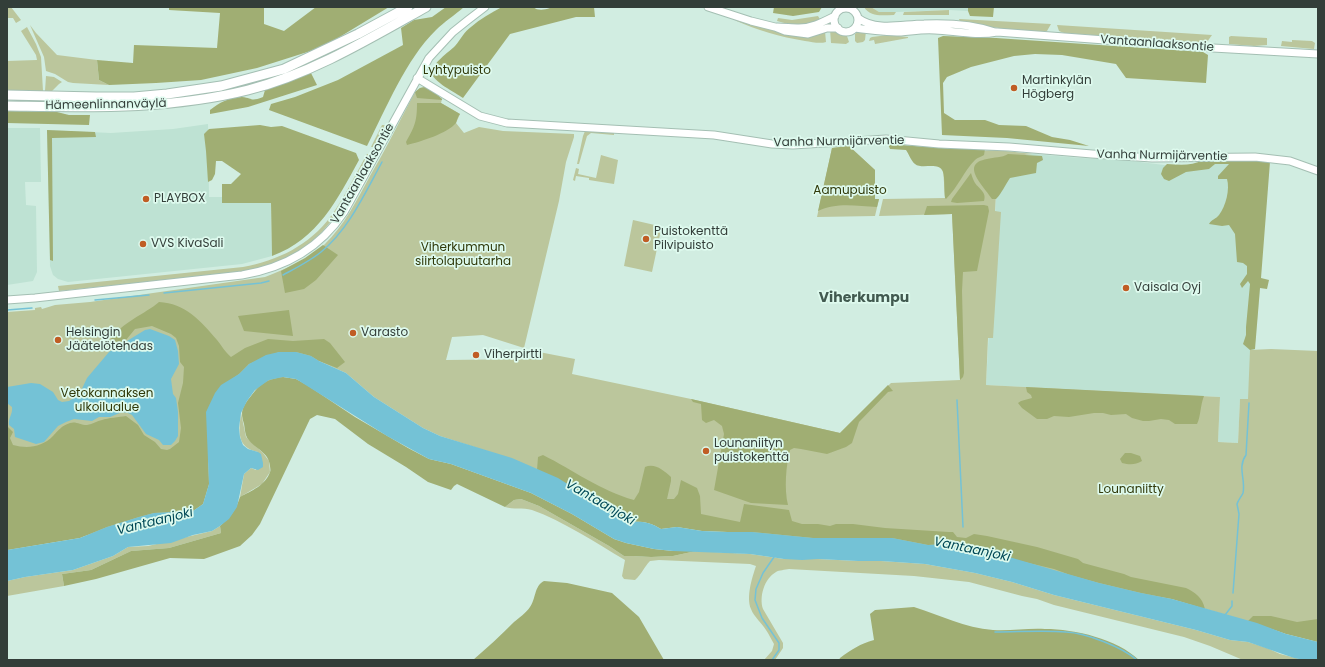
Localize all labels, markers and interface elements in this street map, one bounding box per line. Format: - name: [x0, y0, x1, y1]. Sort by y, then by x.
- street label: Vantaanlaaksontie: [1100, 33, 1214, 55]
- park label: Lyhtypuisto: [423, 64, 491, 78]
- place label: Martinkylän Högberg: [1022, 74, 1092, 102]
- marker: Martinkylän Högberg: [1009, 83, 1019, 93]
- street label: Hämeenlinnanväylä: [45, 97, 167, 113]
- street label: Vantaanlaaksontie: [328, 121, 398, 227]
- street label: Vanha Nurmijärventie: [773, 134, 905, 150]
- street label: Vanha Nurmijärventie: [1096, 148, 1228, 164]
- park label: Aamupuisto: [813, 184, 887, 198]
- place label: PLAYBOX: [154, 192, 205, 206]
- marker: PLAYBOX: [141, 194, 151, 204]
- place label: Puistokenttä Pilvipuisto: [654, 225, 728, 253]
- marker: Puistokenttä Pilvipuisto: [641, 234, 651, 244]
- place label: VVS KivaSali: [151, 237, 224, 251]
- marker: VVS KivaSali: [138, 239, 148, 249]
- park label: Viherkummun siirtolapuutarha: [415, 241, 511, 269]
- place label: Vaisala Oyj: [1134, 281, 1201, 295]
- marker: Vaisala Oyj: [1121, 283, 1131, 293]
- district label: Viherkumpu: [819, 290, 909, 306]
- place label: Helsingin Jäätelötehdas: [66, 326, 153, 354]
- place label: Varasto: [361, 326, 408, 340]
- marker: Varasto: [348, 328, 358, 338]
- marker: Helsingin Jäätelötehdas: [53, 335, 63, 345]
- place label: Viherpirtti: [484, 348, 542, 362]
- marker: Viherpirtti: [471, 350, 481, 360]
- park label: Vetokannaksen ulkoilualue: [61, 387, 153, 415]
- place label: Lounaniityn puistokenttä: [714, 437, 789, 465]
- marker: Lounaniityn puistokenttä: [701, 446, 711, 456]
- water label: Vantaanjoki: [562, 477, 638, 529]
- park label: Lounaniitty: [1098, 483, 1164, 497]
- water label: Vantaanjoki: [115, 505, 195, 539]
- water label: Vantaanjoki: [932, 534, 1012, 566]

